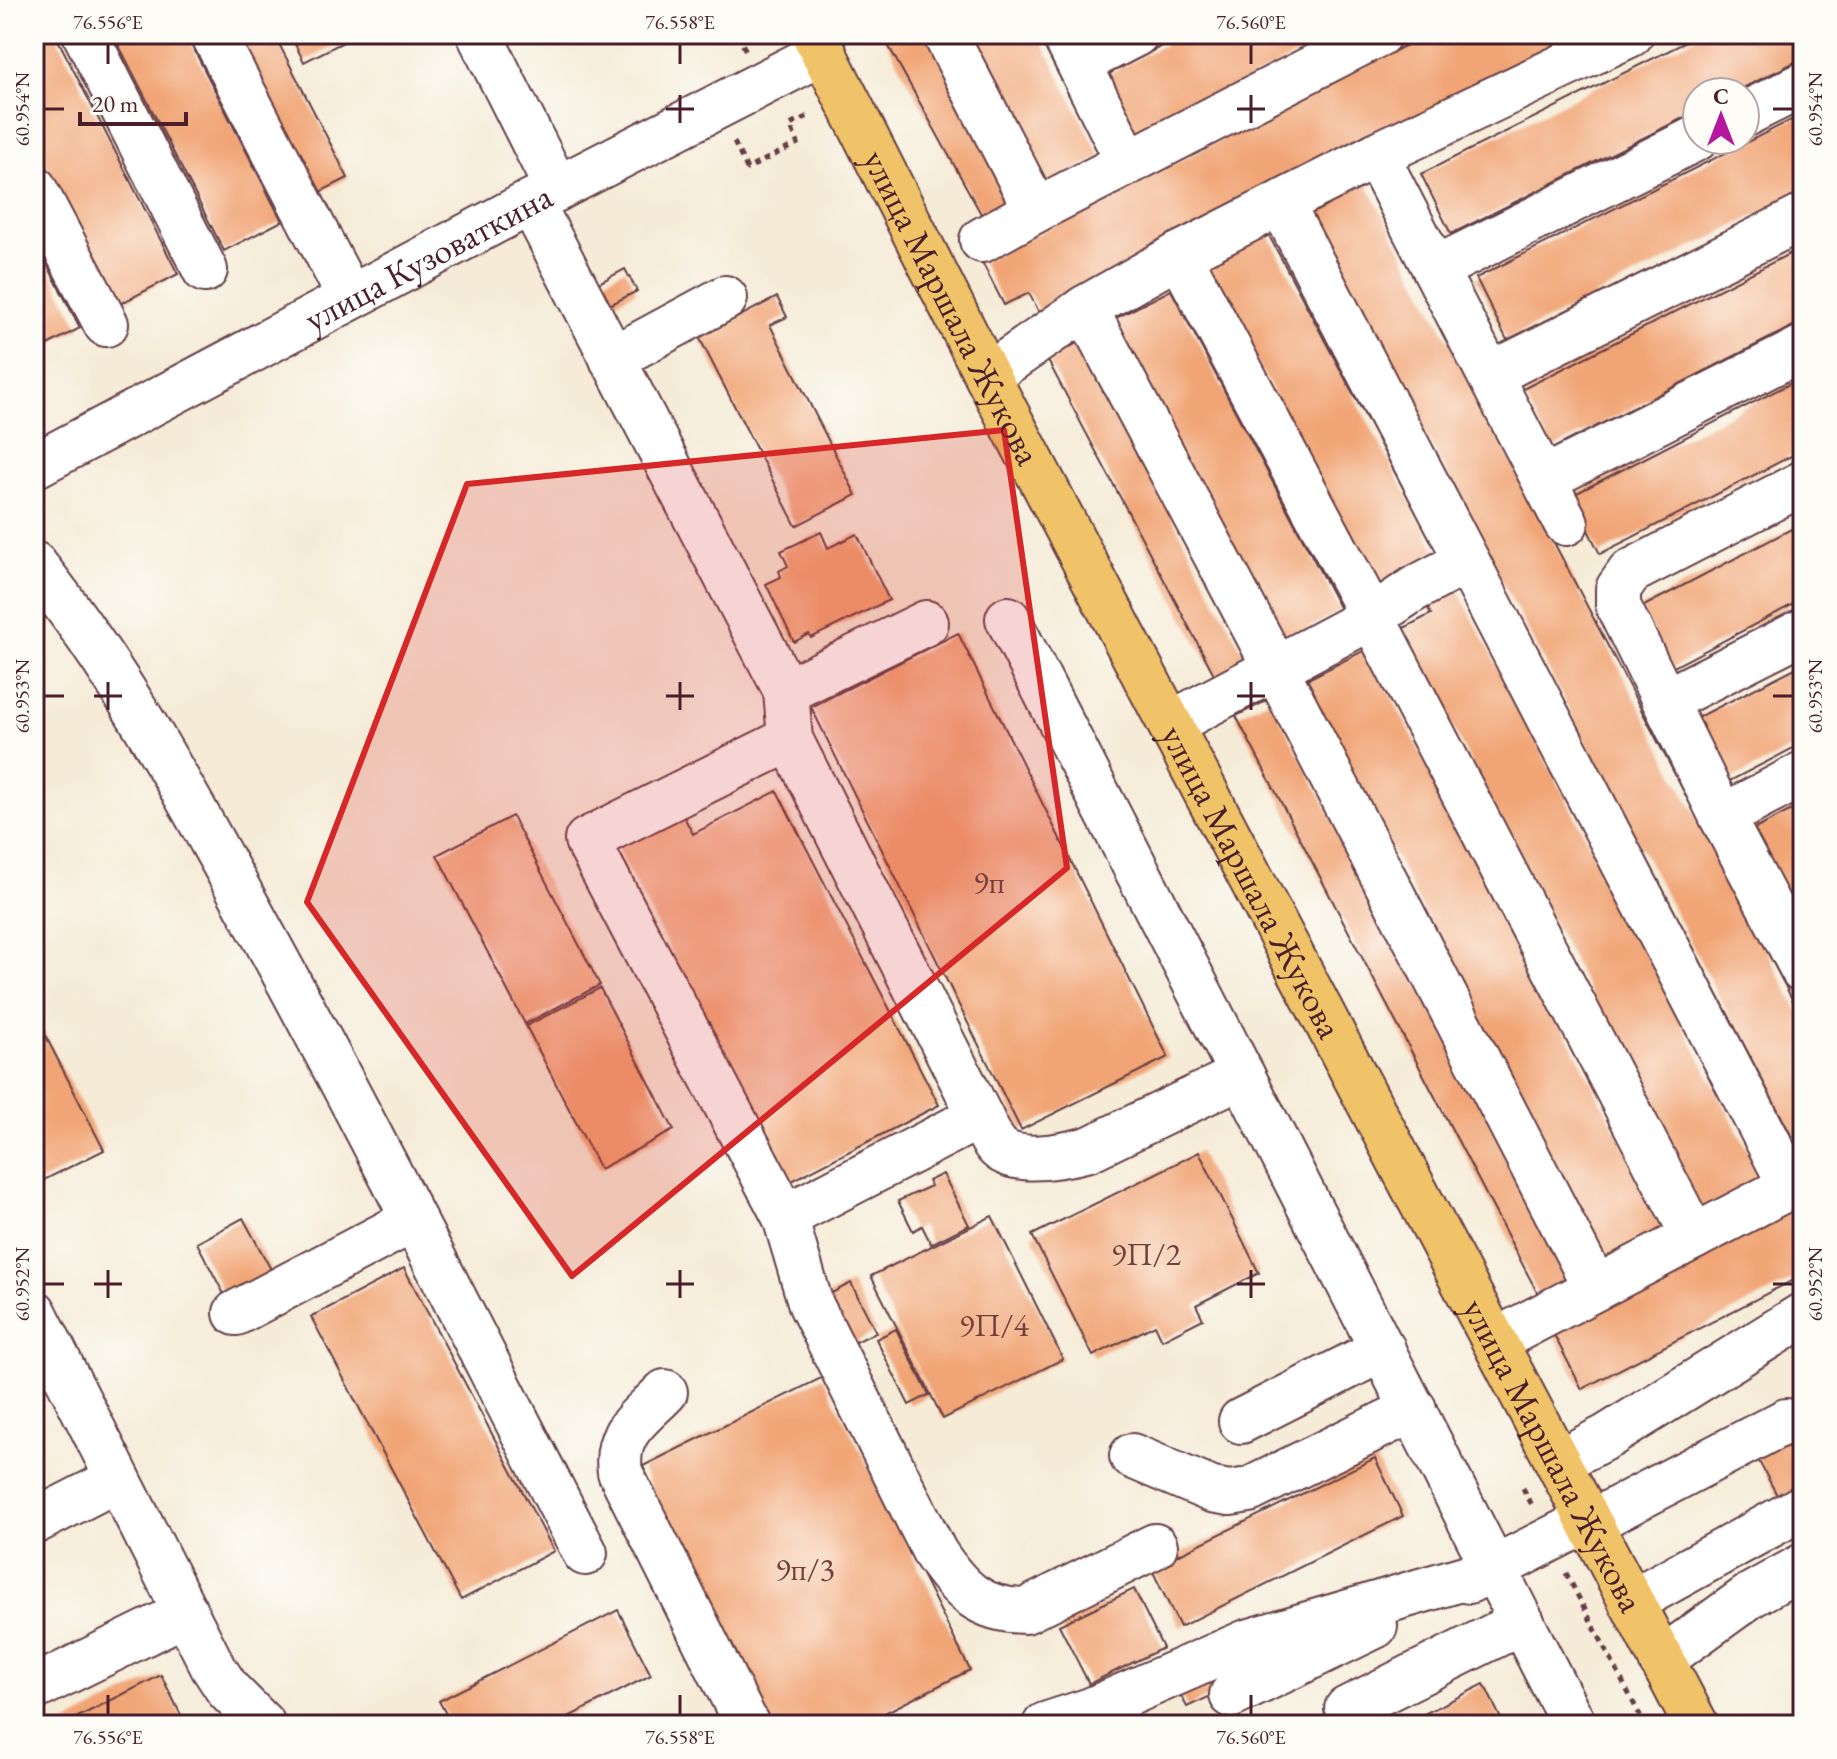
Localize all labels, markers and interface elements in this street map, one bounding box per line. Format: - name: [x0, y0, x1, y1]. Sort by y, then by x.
- text: 76.556°E: [73, 9, 143, 35]
- text: 76.558°E: [645, 9, 715, 35]
- text: 76.560°E: [1216, 9, 1286, 35]
- text: 60.954°N: [9, 72, 35, 146]
- text: 60.954°N: [1802, 72, 1828, 146]
- scale bar: [80, 76, 186, 126]
- north arrow: [1681, 76, 1761, 156]
- text: С: [1713, 82, 1729, 111]
- text: 20 m: [92, 88, 139, 119]
- street label: улица Маршала Жукова: [853, 141, 1053, 473]
- street label: улица Кузоваткина: [296, 172, 560, 342]
- text: 60.953°N: [9, 659, 35, 733]
- text: 60.953°N: [1802, 659, 1828, 733]
- street label: улица Маршала Жукова: [1151, 716, 1355, 1047]
- house number: 9п: [973, 861, 1005, 903]
- house number: 9П/2: [1111, 1233, 1182, 1275]
- text: 60.952°N: [9, 1247, 35, 1321]
- text: 60.952°N: [1802, 1247, 1828, 1321]
- street label: улица Маршала Жукова: [1452, 1290, 1656, 1620]
- house number: 9П/4: [959, 1304, 1030, 1346]
- house number: 9п/3: [775, 1548, 835, 1590]
- text: 76.556°E: [73, 1724, 143, 1750]
- text: 76.558°E: [645, 1724, 715, 1750]
- text: 76.560°E: [1216, 1724, 1286, 1750]

